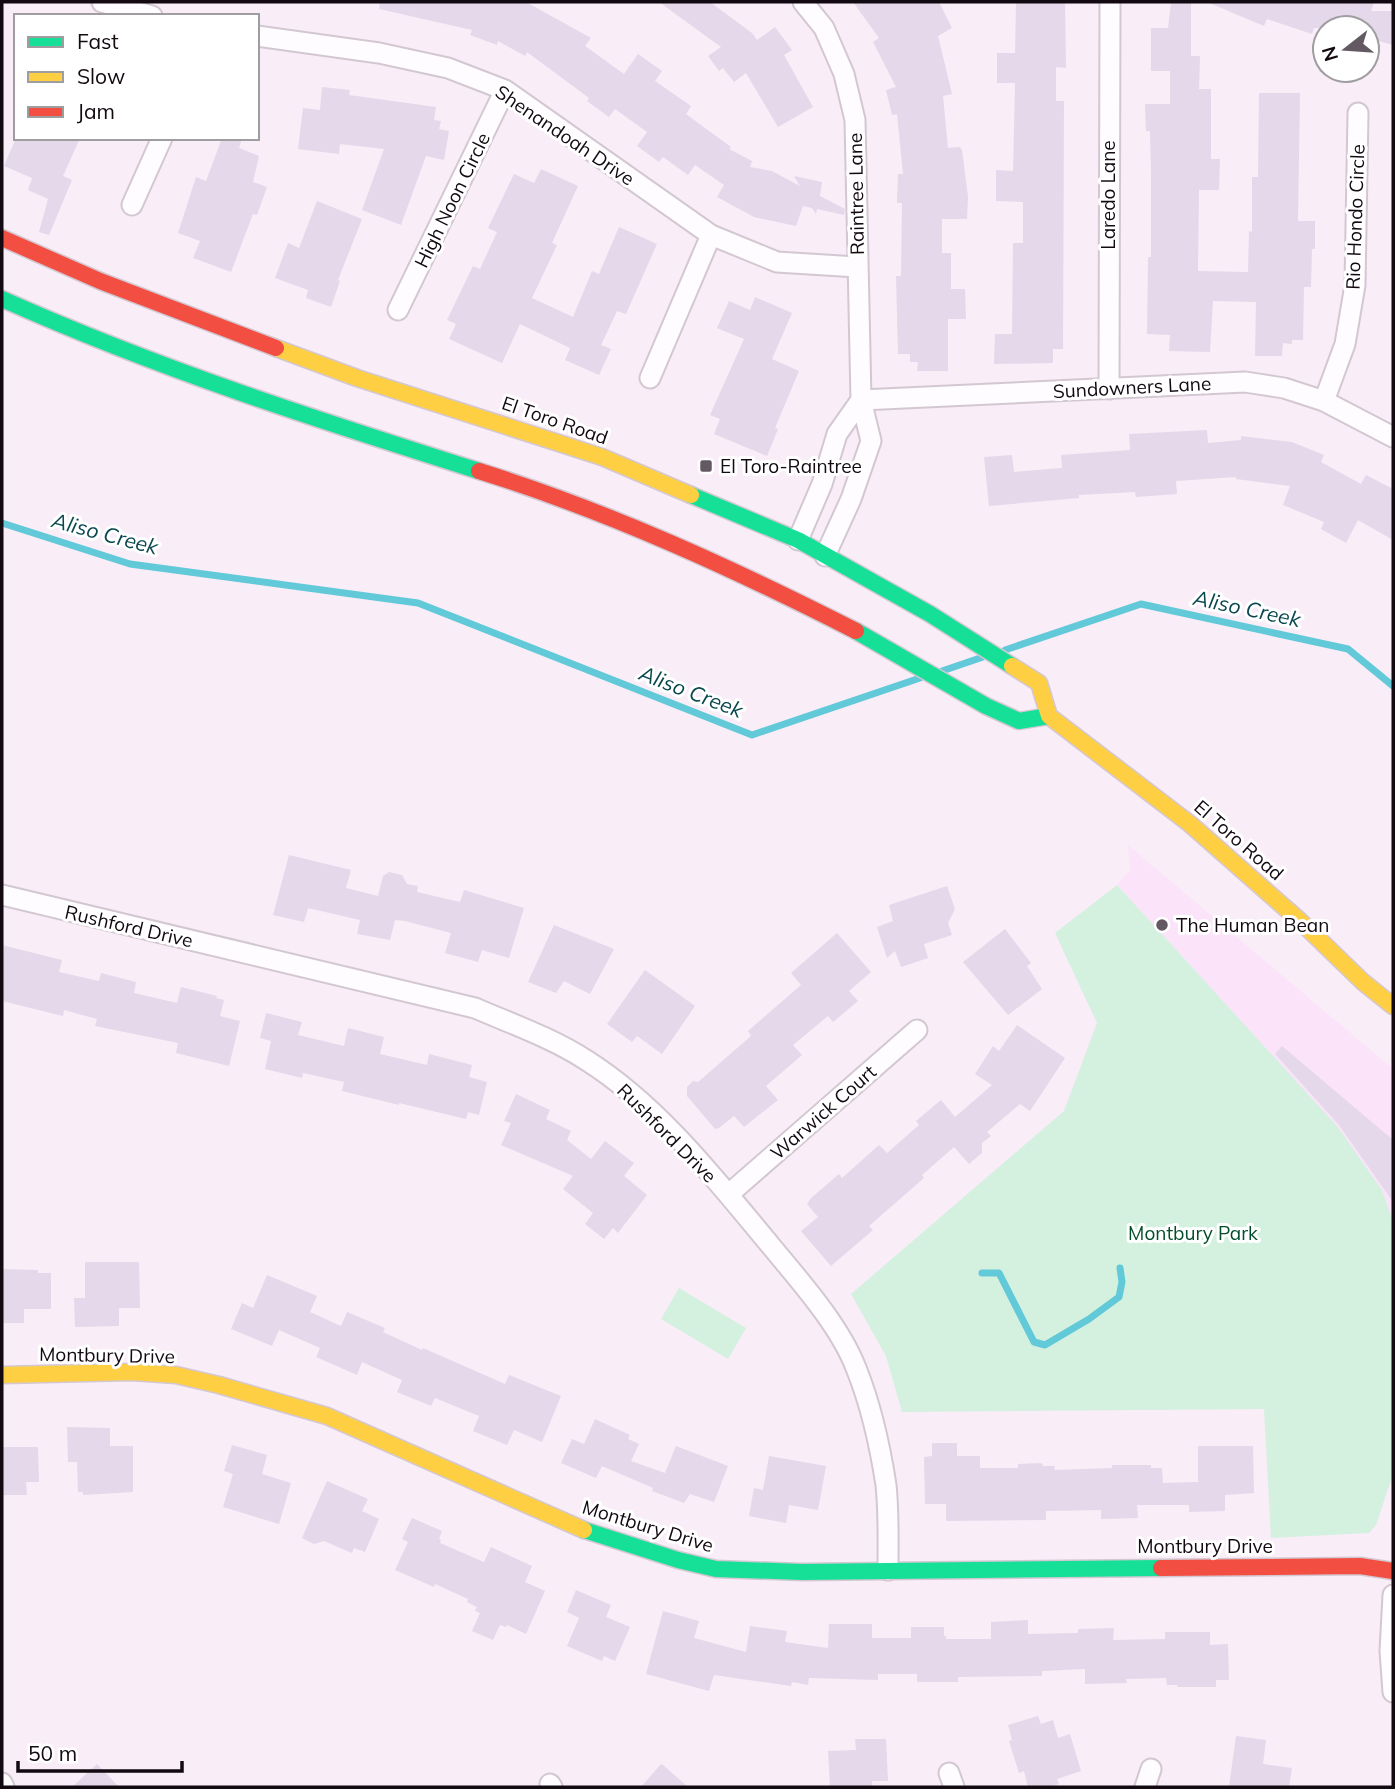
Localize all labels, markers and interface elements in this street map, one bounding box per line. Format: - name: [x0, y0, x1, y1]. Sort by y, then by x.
- legend: [14, 14, 259, 140]
- north arrow: [1311, 14, 1381, 84]
- text: Fast: [77, 28, 119, 54]
- text: N: [1316, 44, 1343, 64]
- text: Slow: [77, 63, 125, 89]
- street label: Shenandoah Drive: [491, 80, 639, 190]
- text: Jam: [77, 98, 115, 124]
- street label: High Noon Circle: [409, 129, 495, 271]
- street label: Raintree Lane: [843, 133, 869, 255]
- street label: Laredo Lane: [1096, 140, 1120, 250]
- street label: Rio Hondo Circle: [1340, 144, 1370, 290]
- street label: Sundowners Lane: [1052, 371, 1212, 403]
- street label: El Toro Road: [499, 391, 611, 449]
- place label: El Toro-Raintree: [720, 454, 862, 478]
- marker: El Toro-Raintree: [698, 458, 714, 474]
- water label: Aliso Creek: [48, 506, 162, 560]
- water label: Aliso Creek: [1190, 584, 1304, 632]
- water label: Aliso Creek: [635, 659, 748, 723]
- street label: El Toro Road: [1189, 795, 1289, 885]
- street label: Rushford Drive: [63, 900, 195, 952]
- place label: The Human Bean: [1176, 913, 1329, 937]
- marker: The Human Bean: [1154, 917, 1170, 933]
- street label: Warwick Court: [765, 1059, 881, 1164]
- street label: Rushford Drive: [612, 1078, 722, 1188]
- park label: Montbury Park: [1128, 1221, 1258, 1245]
- street label: Montbury Drive: [39, 1342, 175, 1368]
- street label: Montbury Drive: [580, 1495, 716, 1557]
- street label: Montbury Drive: [1137, 1534, 1273, 1558]
- scale bar: [18, 1730, 182, 1774]
- text: 50 m: [28, 1740, 77, 1766]

